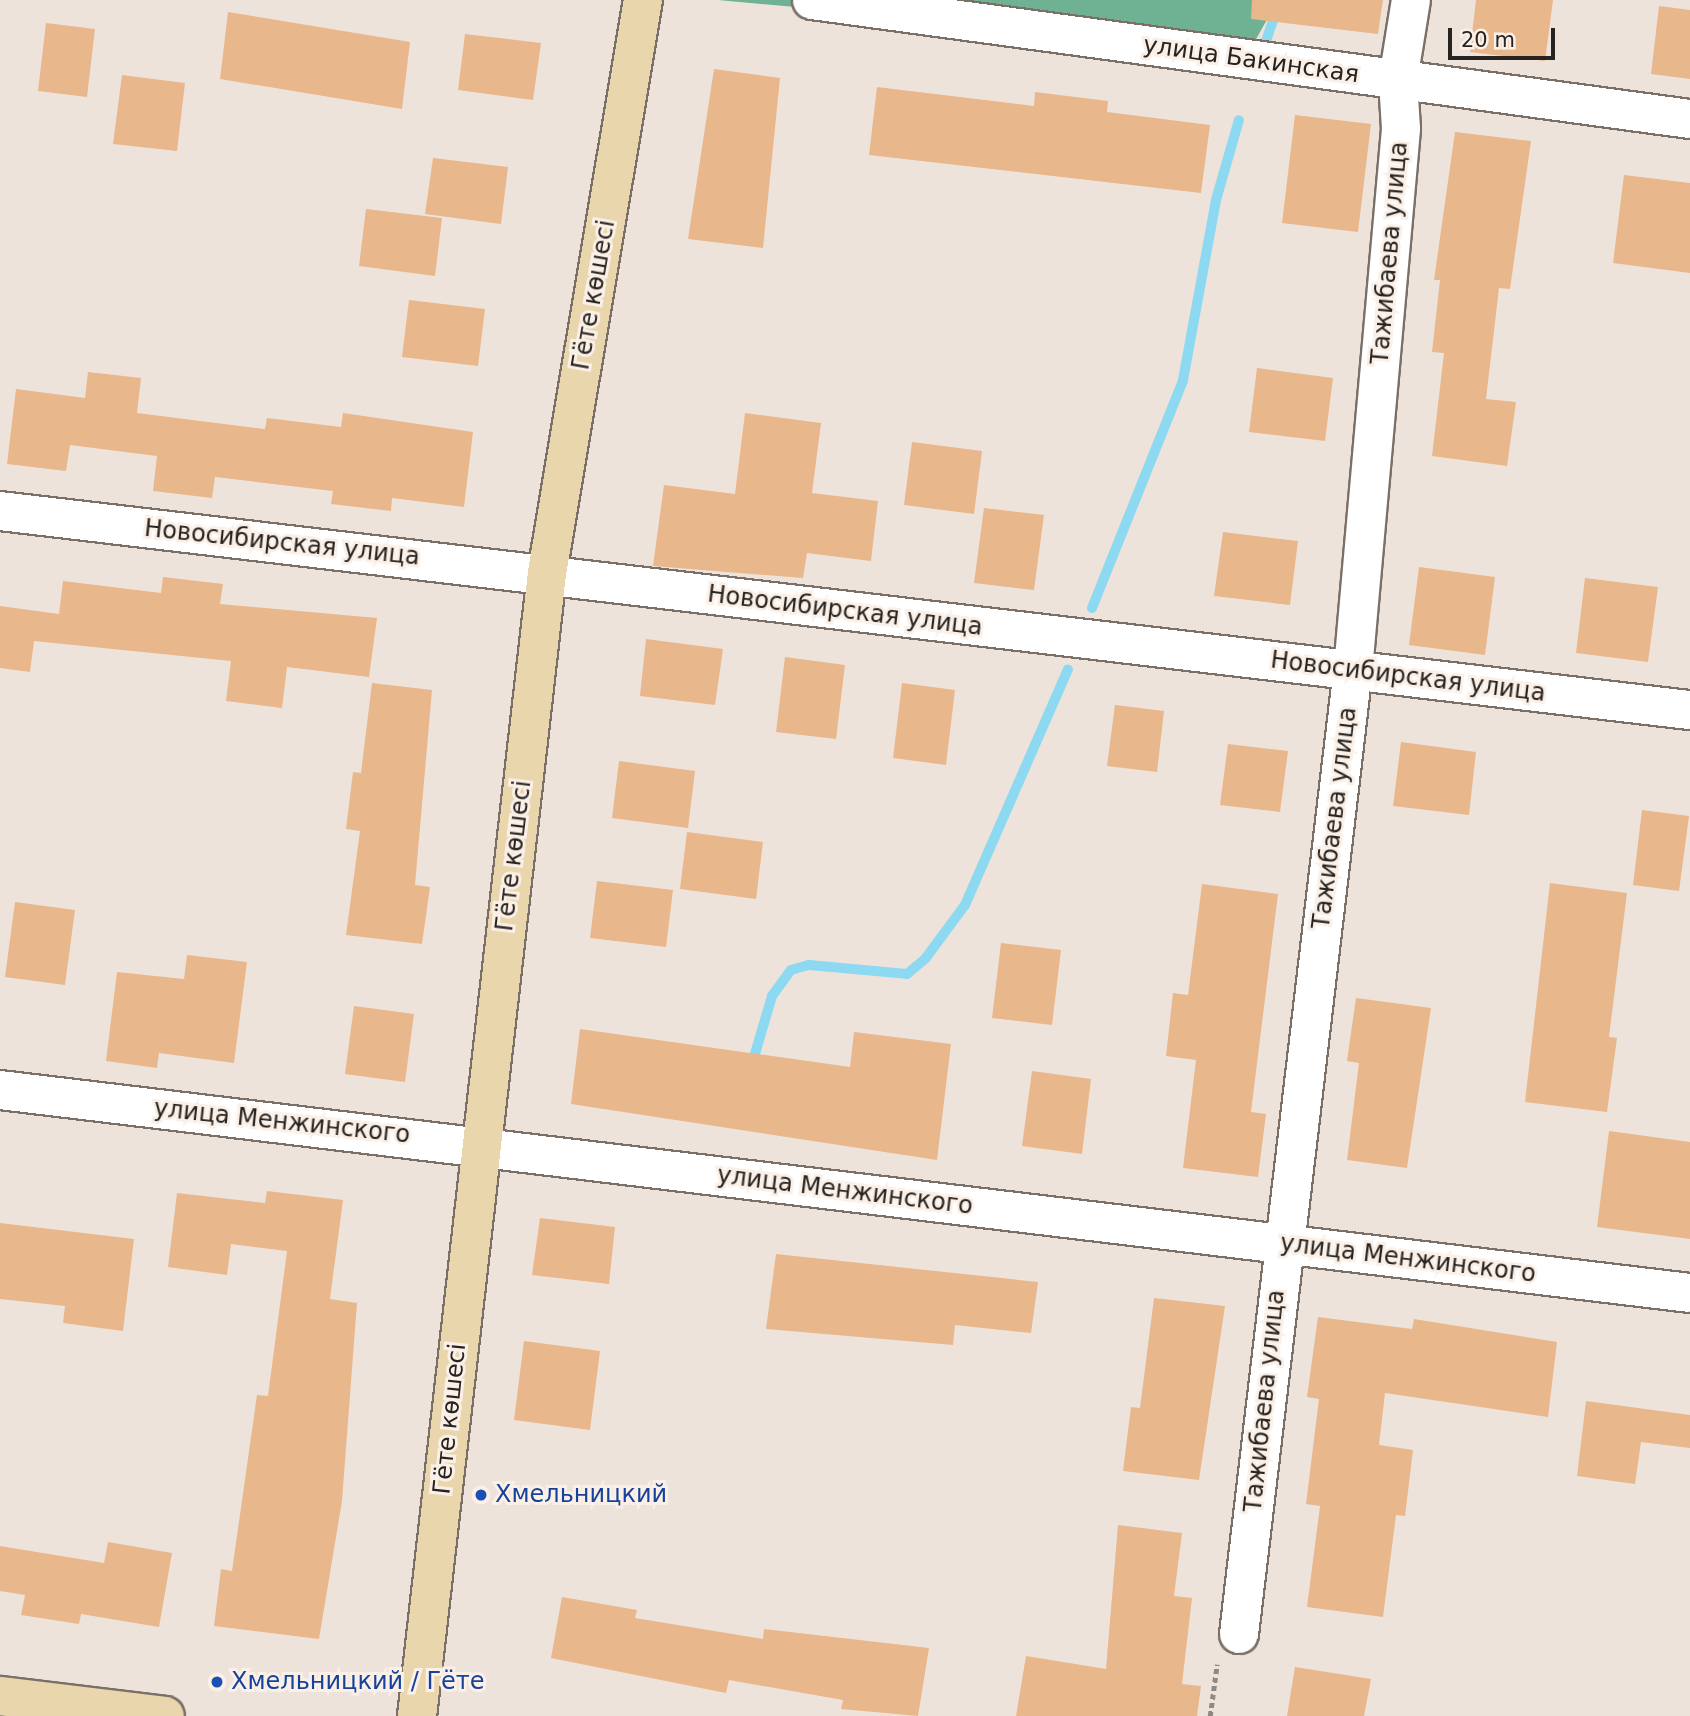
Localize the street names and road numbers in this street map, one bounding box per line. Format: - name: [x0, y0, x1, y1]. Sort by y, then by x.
- street label: улица Бакинская: [1141, 31, 1361, 89]
- street label: Тажибаева улица: [1366, 140, 1414, 366]
- street label: Гёте көшесі: [567, 218, 621, 372]
- street label: Новосибирская улица: [143, 514, 421, 572]
- street label: Новосибирская улица: [706, 580, 984, 642]
- street label: Новосибирская улица: [1269, 646, 1547, 708]
- street label: Тажибаева улица: [1307, 705, 1363, 931]
- street label: Гёте көшесі: [490, 779, 538, 933]
- street label: улица Менжинского: [152, 1094, 412, 1150]
- street label: улица Менжинского: [715, 1161, 975, 1221]
- street label: улица Менжинского: [1278, 1229, 1538, 1289]
- street label: Тажибаева улица: [1239, 1288, 1291, 1514]
- street label: Гёте көшесі: [428, 1342, 472, 1496]

